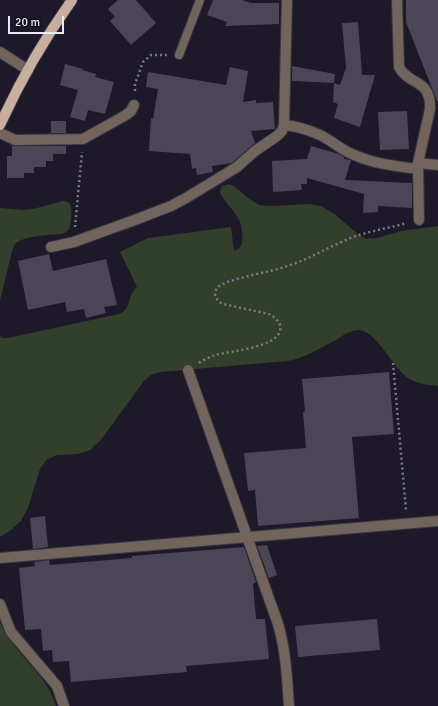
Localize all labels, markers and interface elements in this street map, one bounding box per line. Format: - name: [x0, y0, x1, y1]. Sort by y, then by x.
- scale bar: [10, 8, 66, 34]
- text: 20 m: [15, 15, 40, 30]

